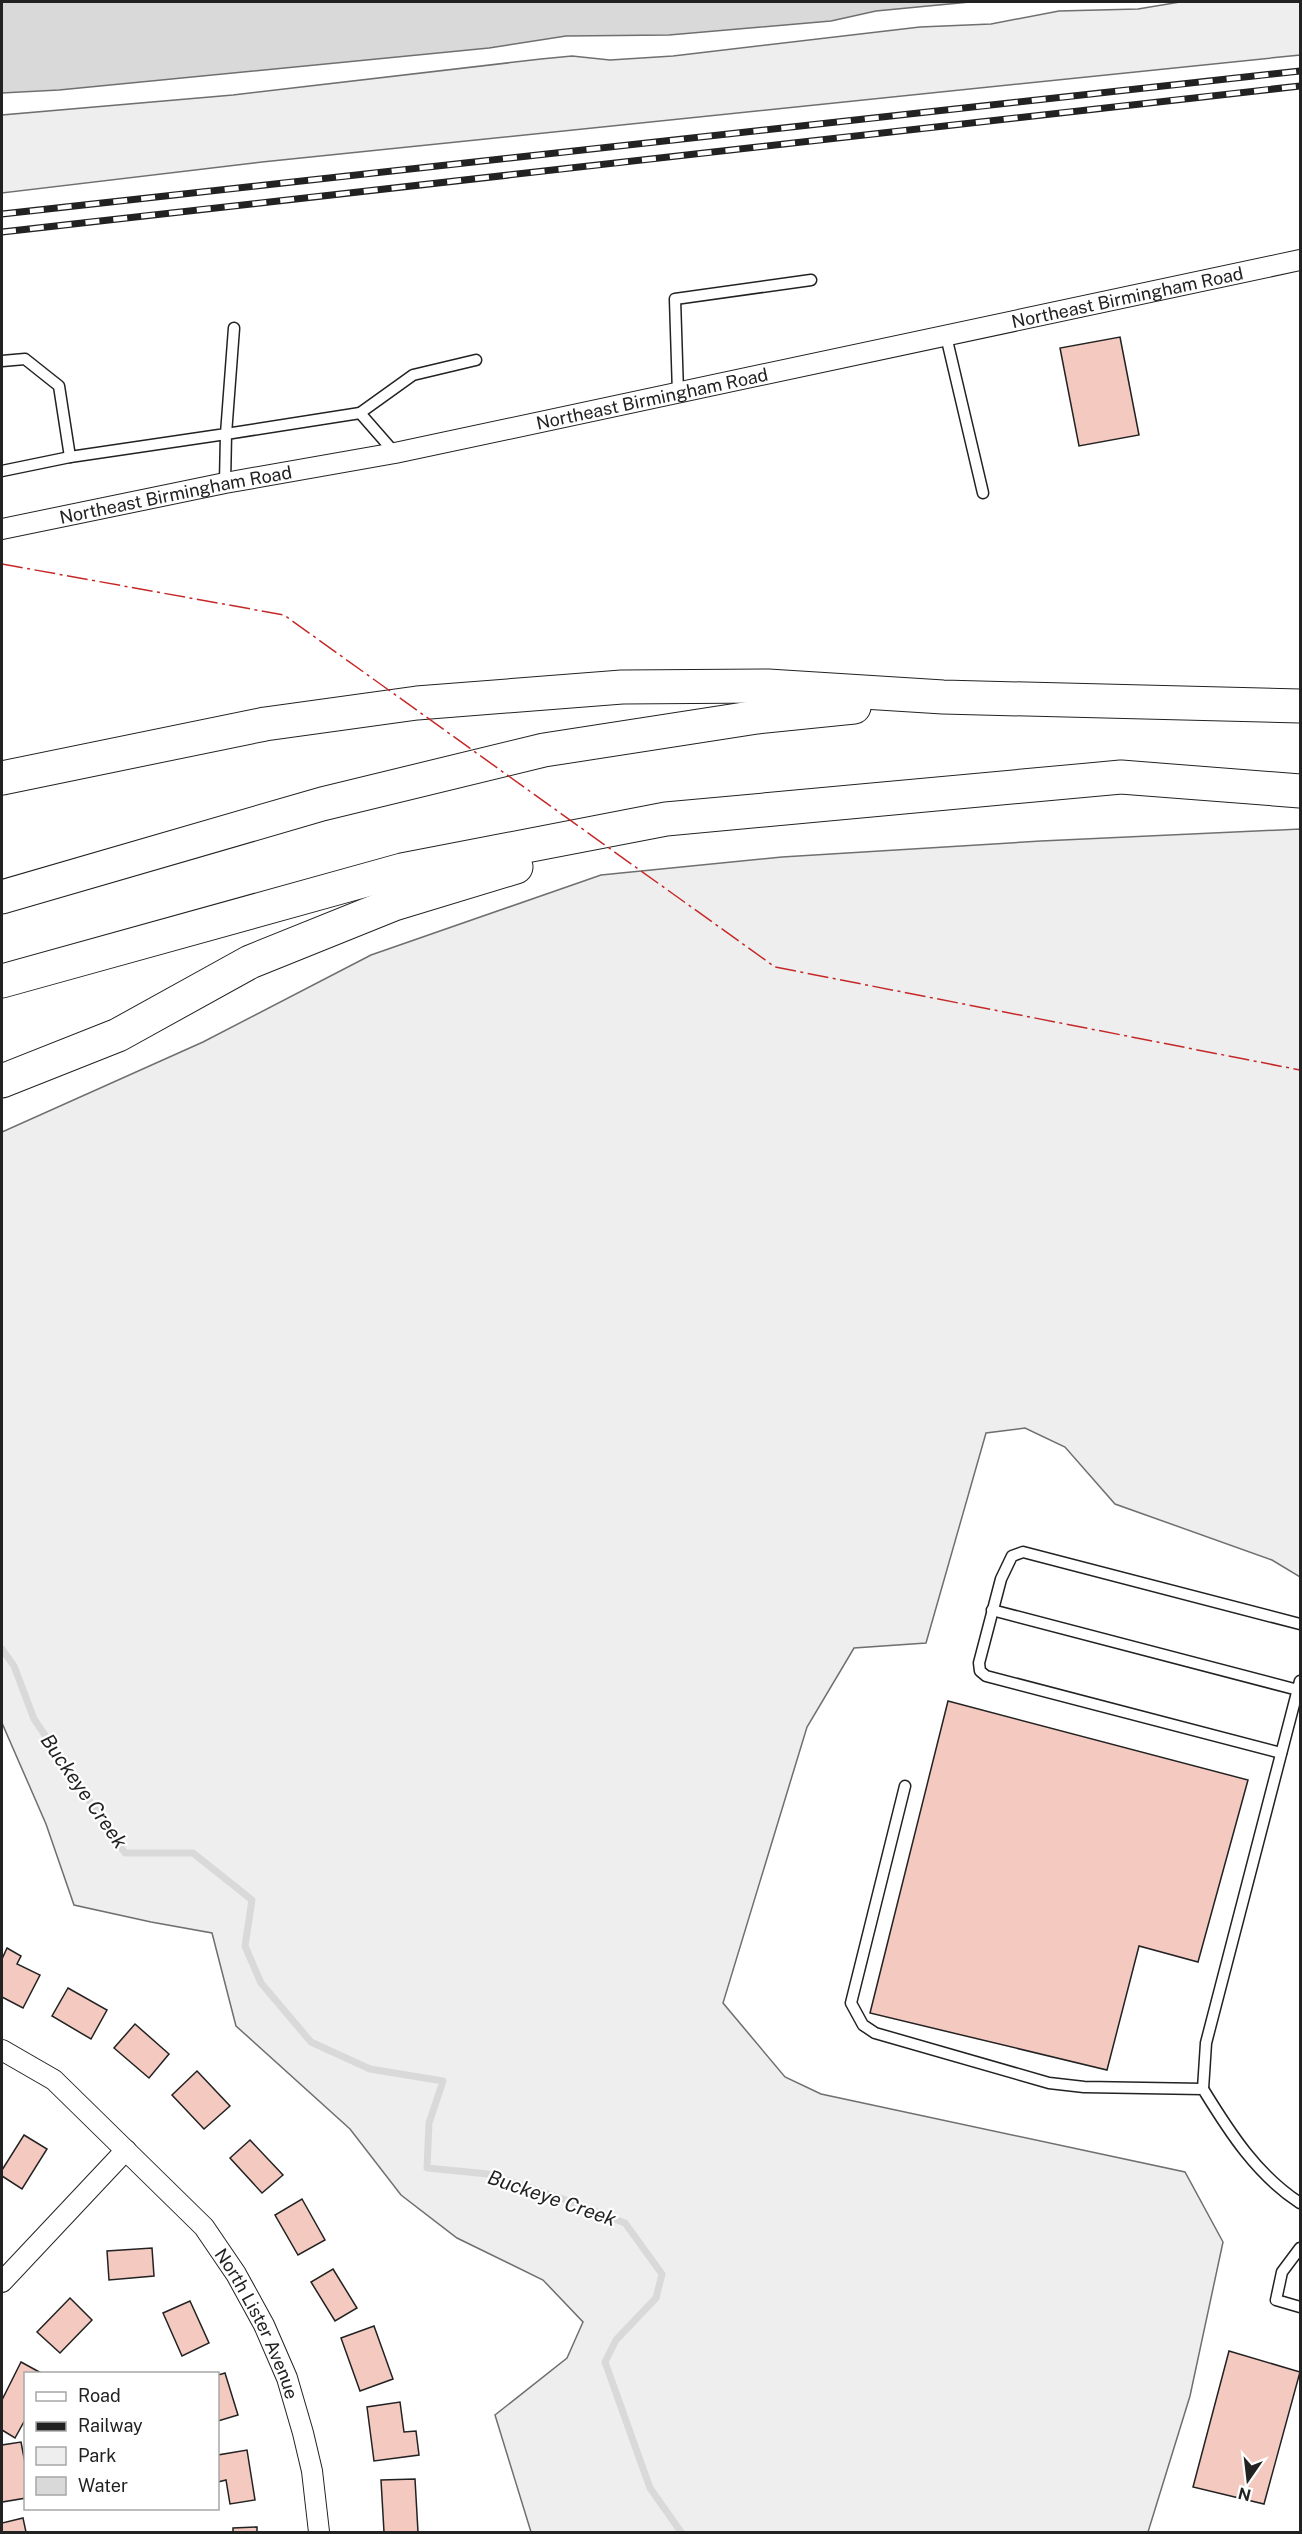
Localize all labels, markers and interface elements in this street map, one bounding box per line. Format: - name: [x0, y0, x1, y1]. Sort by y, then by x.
- street label: Northeast Birmingham Road: [1009, 262, 1245, 332]
- street label: Northeast Birmingham Road: [534, 363, 770, 433]
- street label: Northeast Birmingham Road: [57, 461, 293, 527]
- water label: Buckeye Creek: [36, 1729, 133, 1853]
- water label: Buckeye Creek: [485, 2165, 620, 2231]
- street label: North Lister Avenue: [211, 2244, 303, 2401]
- legend: [24, 2372, 219, 2510]
- text: Road: [78, 2385, 121, 2406]
- text: Railway: [78, 2415, 143, 2436]
- text: Park: [78, 2445, 116, 2466]
- north arrow: [1218, 2450, 1278, 2510]
- text: Water: [78, 2475, 128, 2496]
- text: N: [1236, 2483, 1253, 2505]

